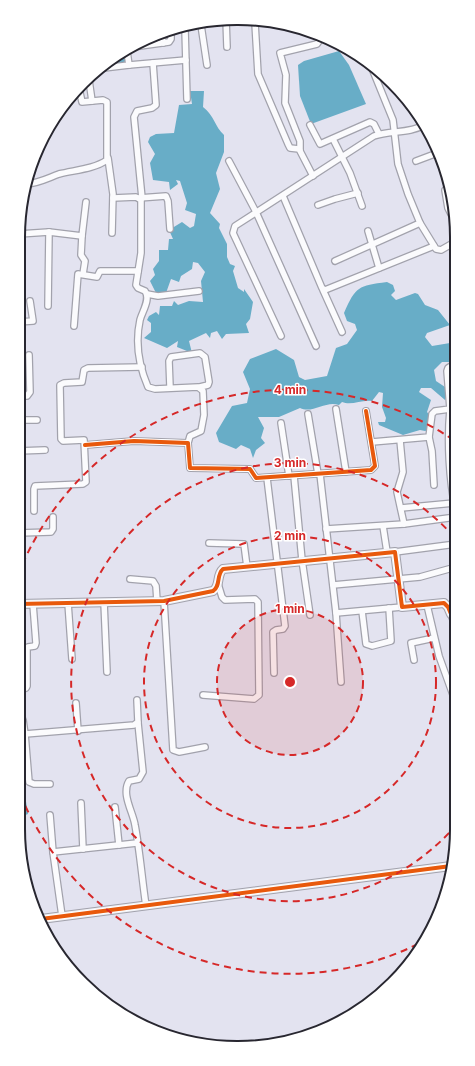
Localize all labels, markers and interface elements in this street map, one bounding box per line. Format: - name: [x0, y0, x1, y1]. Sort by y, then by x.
- text: 4 min: [274, 382, 306, 397]
- text: 3 min: [274, 455, 306, 470]
- text: 2 min: [274, 528, 306, 543]
- text: 1 min: [275, 601, 305, 616]
- centre of rings: [283, 675, 297, 689]

